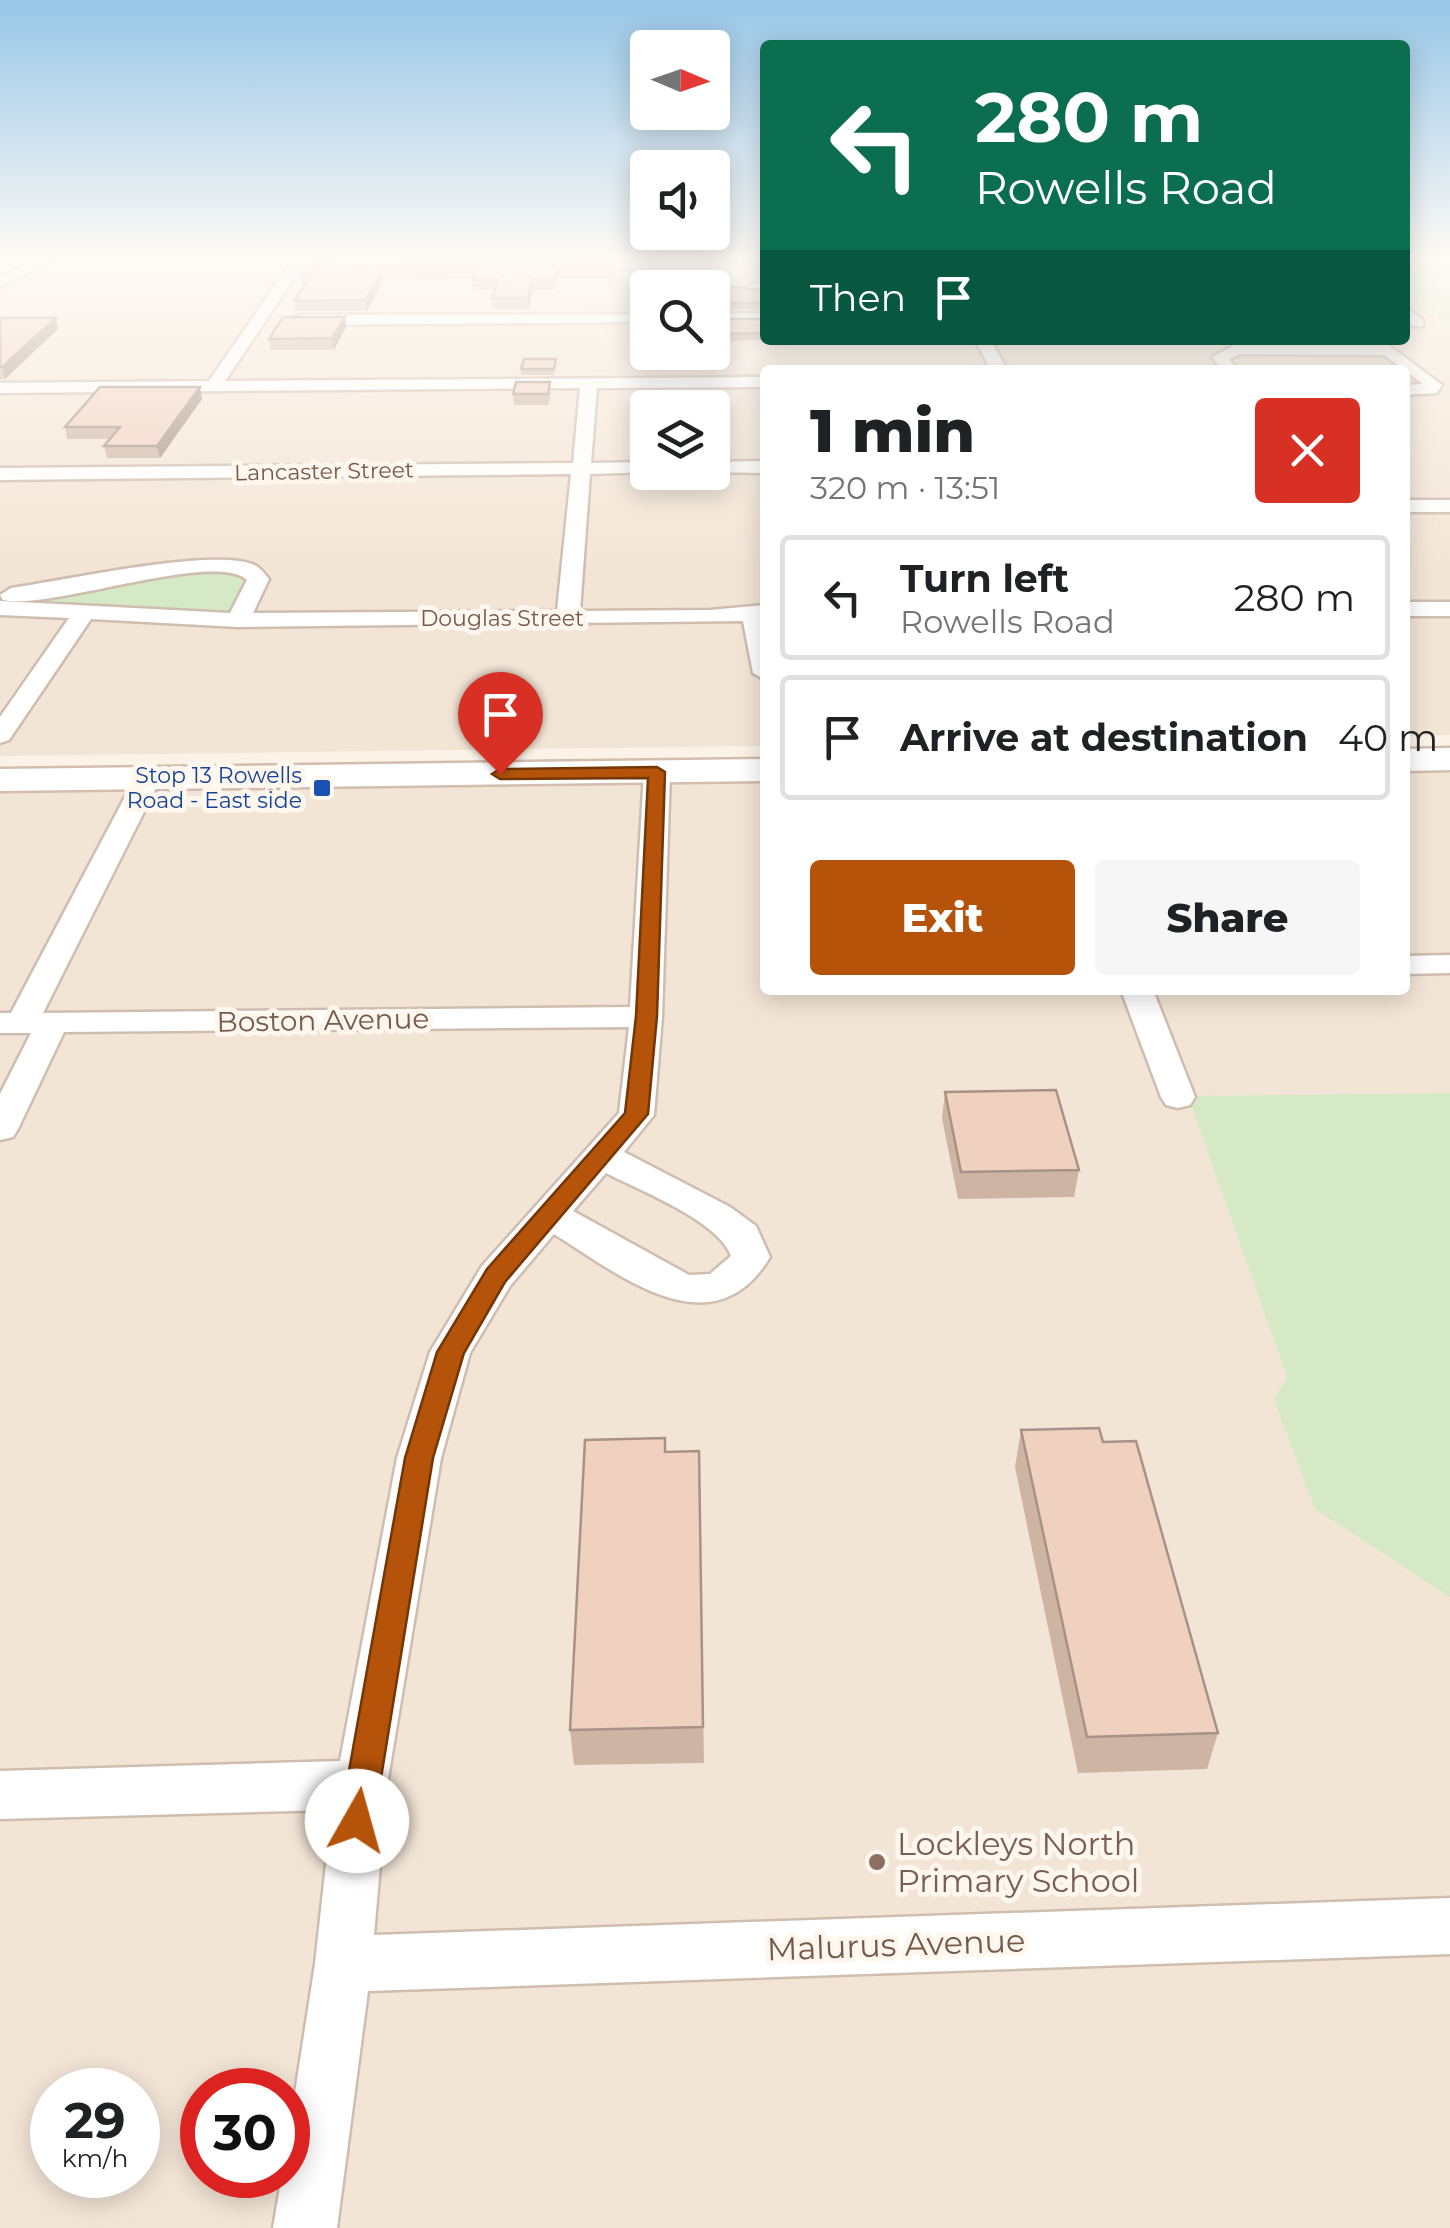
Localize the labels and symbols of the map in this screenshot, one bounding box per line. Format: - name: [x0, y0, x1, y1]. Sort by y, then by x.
- north arrow: [630, 30, 730, 130]
- street label: Lancaster Street: [234, 456, 414, 487]
- street label: Douglas Street: [420, 605, 584, 632]
- pin: [458, 672, 543, 775]
- place label: Stop 13 Rowells Road - East side: [127, 762, 302, 814]
- marker: Stop 13 Rowells Road - East side: [311, 777, 333, 799]
- street label: Boston Avenue: [216, 1001, 430, 1039]
- position arrow: [305, 1769, 409, 1873]
- place label: Lockleys North Primary School: [897, 1824, 1139, 1900]
- marker: Lockleys North Primary School: [866, 1851, 888, 1873]
- street label: Malurus Avenue: [766, 1920, 1026, 1969]
- speed limit sign: 30: [180, 2068, 310, 2198]

